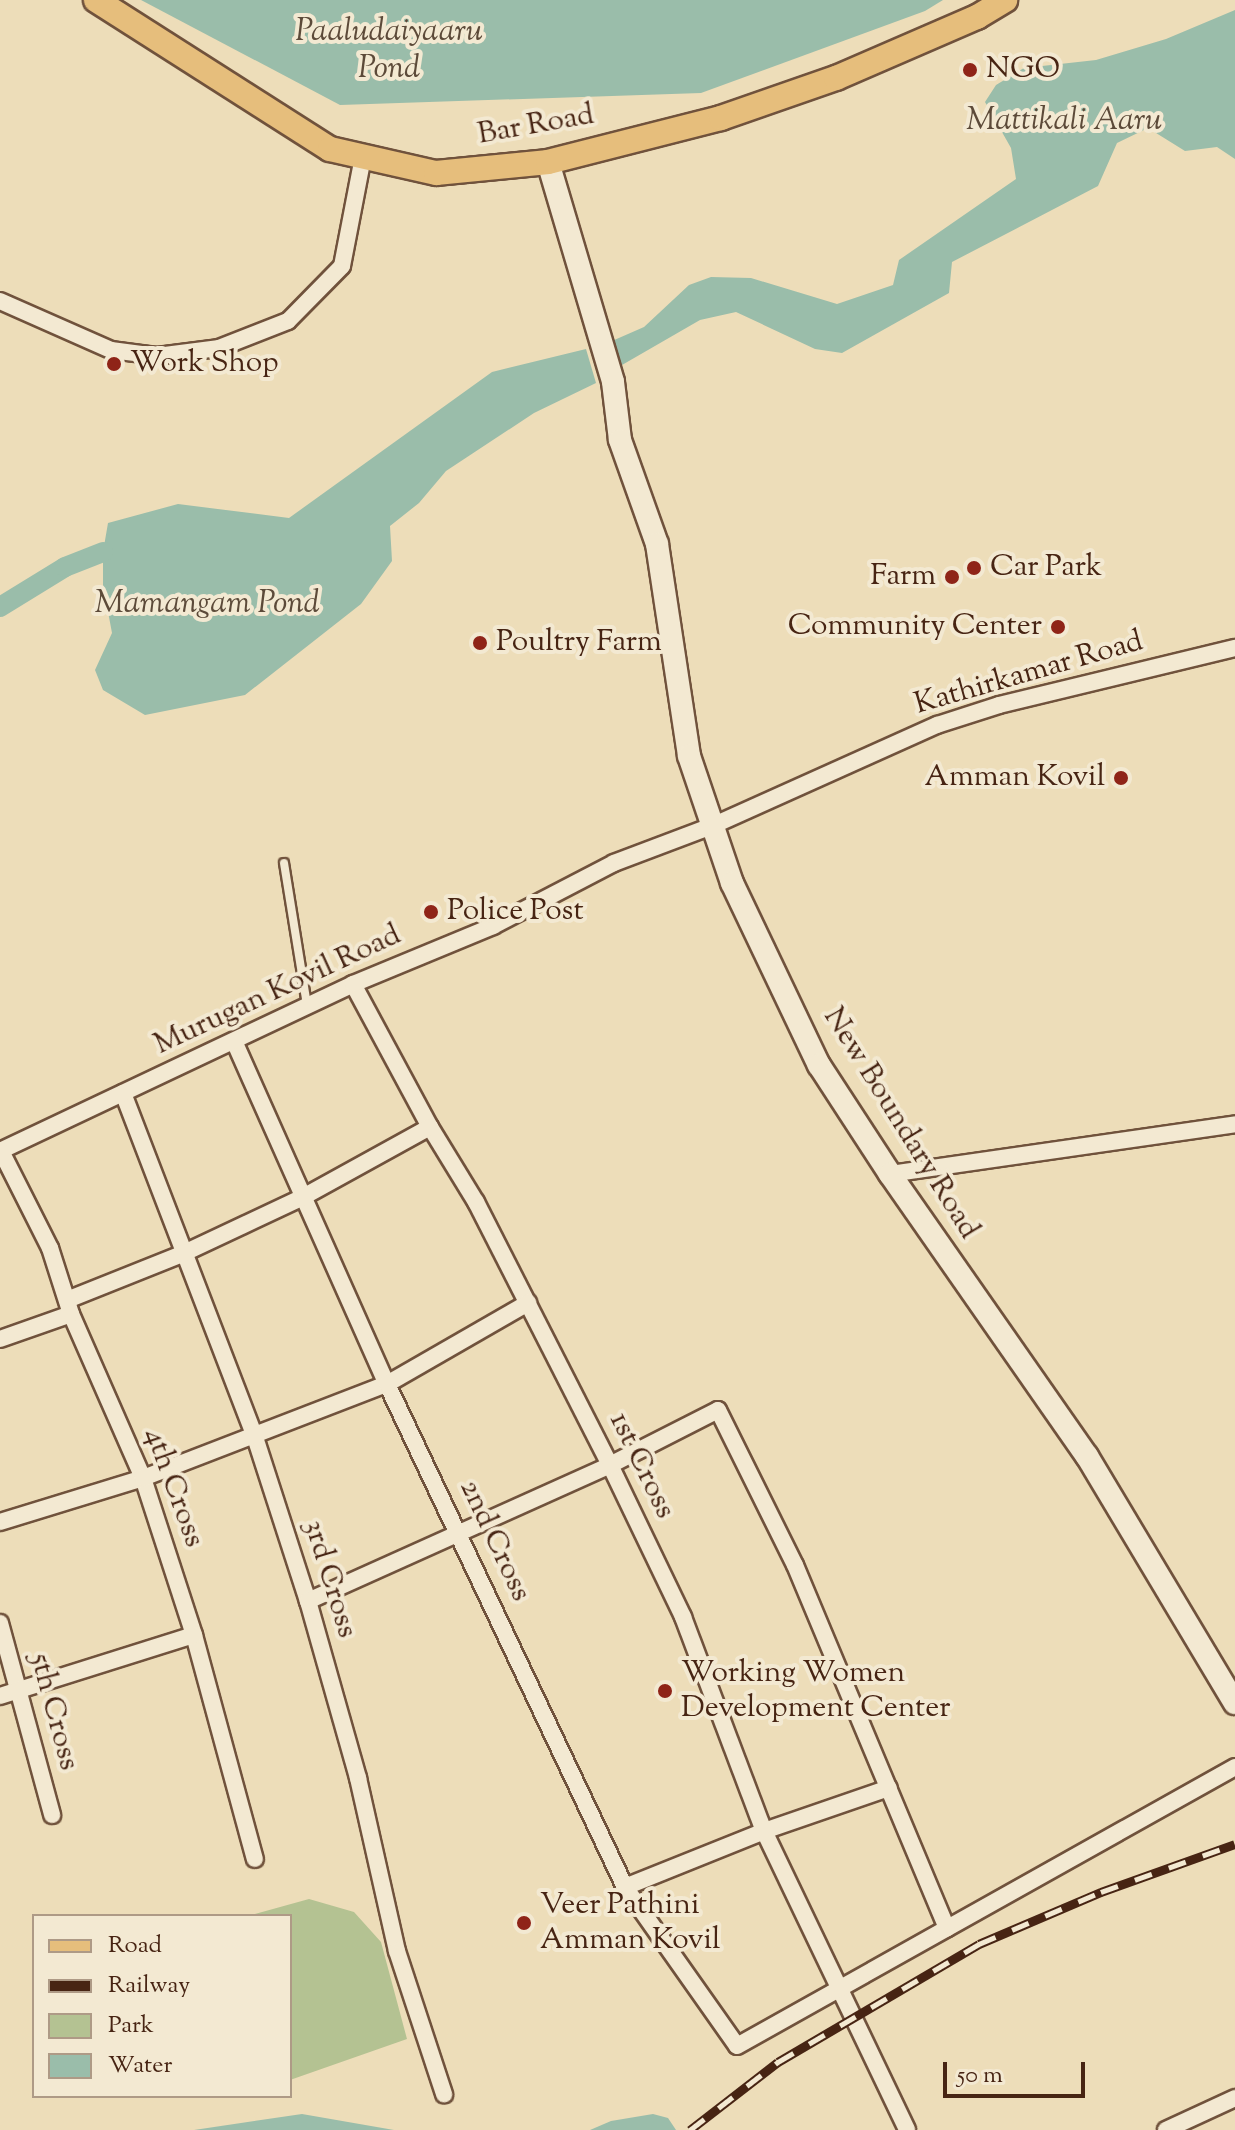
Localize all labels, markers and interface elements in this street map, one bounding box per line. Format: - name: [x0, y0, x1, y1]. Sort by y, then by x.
- water label: Paaludaiyaaru Pond: [295, 14, 483, 89]
- place label: NGO: [986, 52, 1060, 88]
- marker: NGO: [961, 61, 979, 79]
- street label: Bar Road: [475, 98, 597, 154]
- water label: Mattikali Aaru: [966, 102, 1162, 140]
- place label: Work Shop: [130, 346, 279, 382]
- marker: Work Shop: [105, 355, 123, 373]
- place label: Car Park: [990, 550, 1102, 586]
- place label: Farm: [870, 559, 936, 595]
- marker: Car Park: [965, 559, 983, 577]
- marker: Farm: [943, 568, 961, 586]
- water label: Mamangam Pond: [94, 585, 320, 623]
- place label: Community Center: [788, 609, 1042, 645]
- marker: Community Center: [1049, 618, 1067, 636]
- street label: Kathirkamar Road: [911, 624, 1147, 724]
- place label: Poultry Farm: [496, 625, 662, 661]
- marker: Poultry Farm: [471, 634, 489, 652]
- place label: Amman Kovil: [925, 760, 1105, 796]
- marker: Amman Kovil: [1112, 769, 1130, 787]
- place label: Police Post: [447, 894, 584, 930]
- marker: Police Post: [422, 903, 440, 921]
- street label: Murugan Kovil Road: [149, 918, 407, 1064]
- street label: New Boundary Road: [814, 1002, 986, 1246]
- street label: 1st Cross: [600, 1407, 682, 1525]
- street label: 4th Cross: [135, 1424, 211, 1552]
- street label: 2nd Cross: [450, 1475, 538, 1607]
- street label: 3rd Cross: [294, 1516, 364, 1642]
- street label: 5th Cross: [20, 1650, 86, 1774]
- place label: Working Women Development Center: [681, 1656, 951, 1726]
- marker: Working Women Development Center: [656, 1682, 674, 1700]
- place label: Veer Pathini Amman Kovil: [540, 1888, 720, 1958]
- legend: [32, 1914, 292, 2098]
- marker: Veer Pathini Amman Kovil: [515, 1914, 533, 1932]
- text: Road: [108, 1929, 162, 1963]
- text: Railway: [108, 1969, 190, 2003]
- text: Park: [108, 2009, 154, 2043]
- scale bar: [947, 2046, 1089, 2096]
- text: Water: [108, 2049, 172, 2083]
- text: 50 m: [957, 2059, 1003, 2093]

